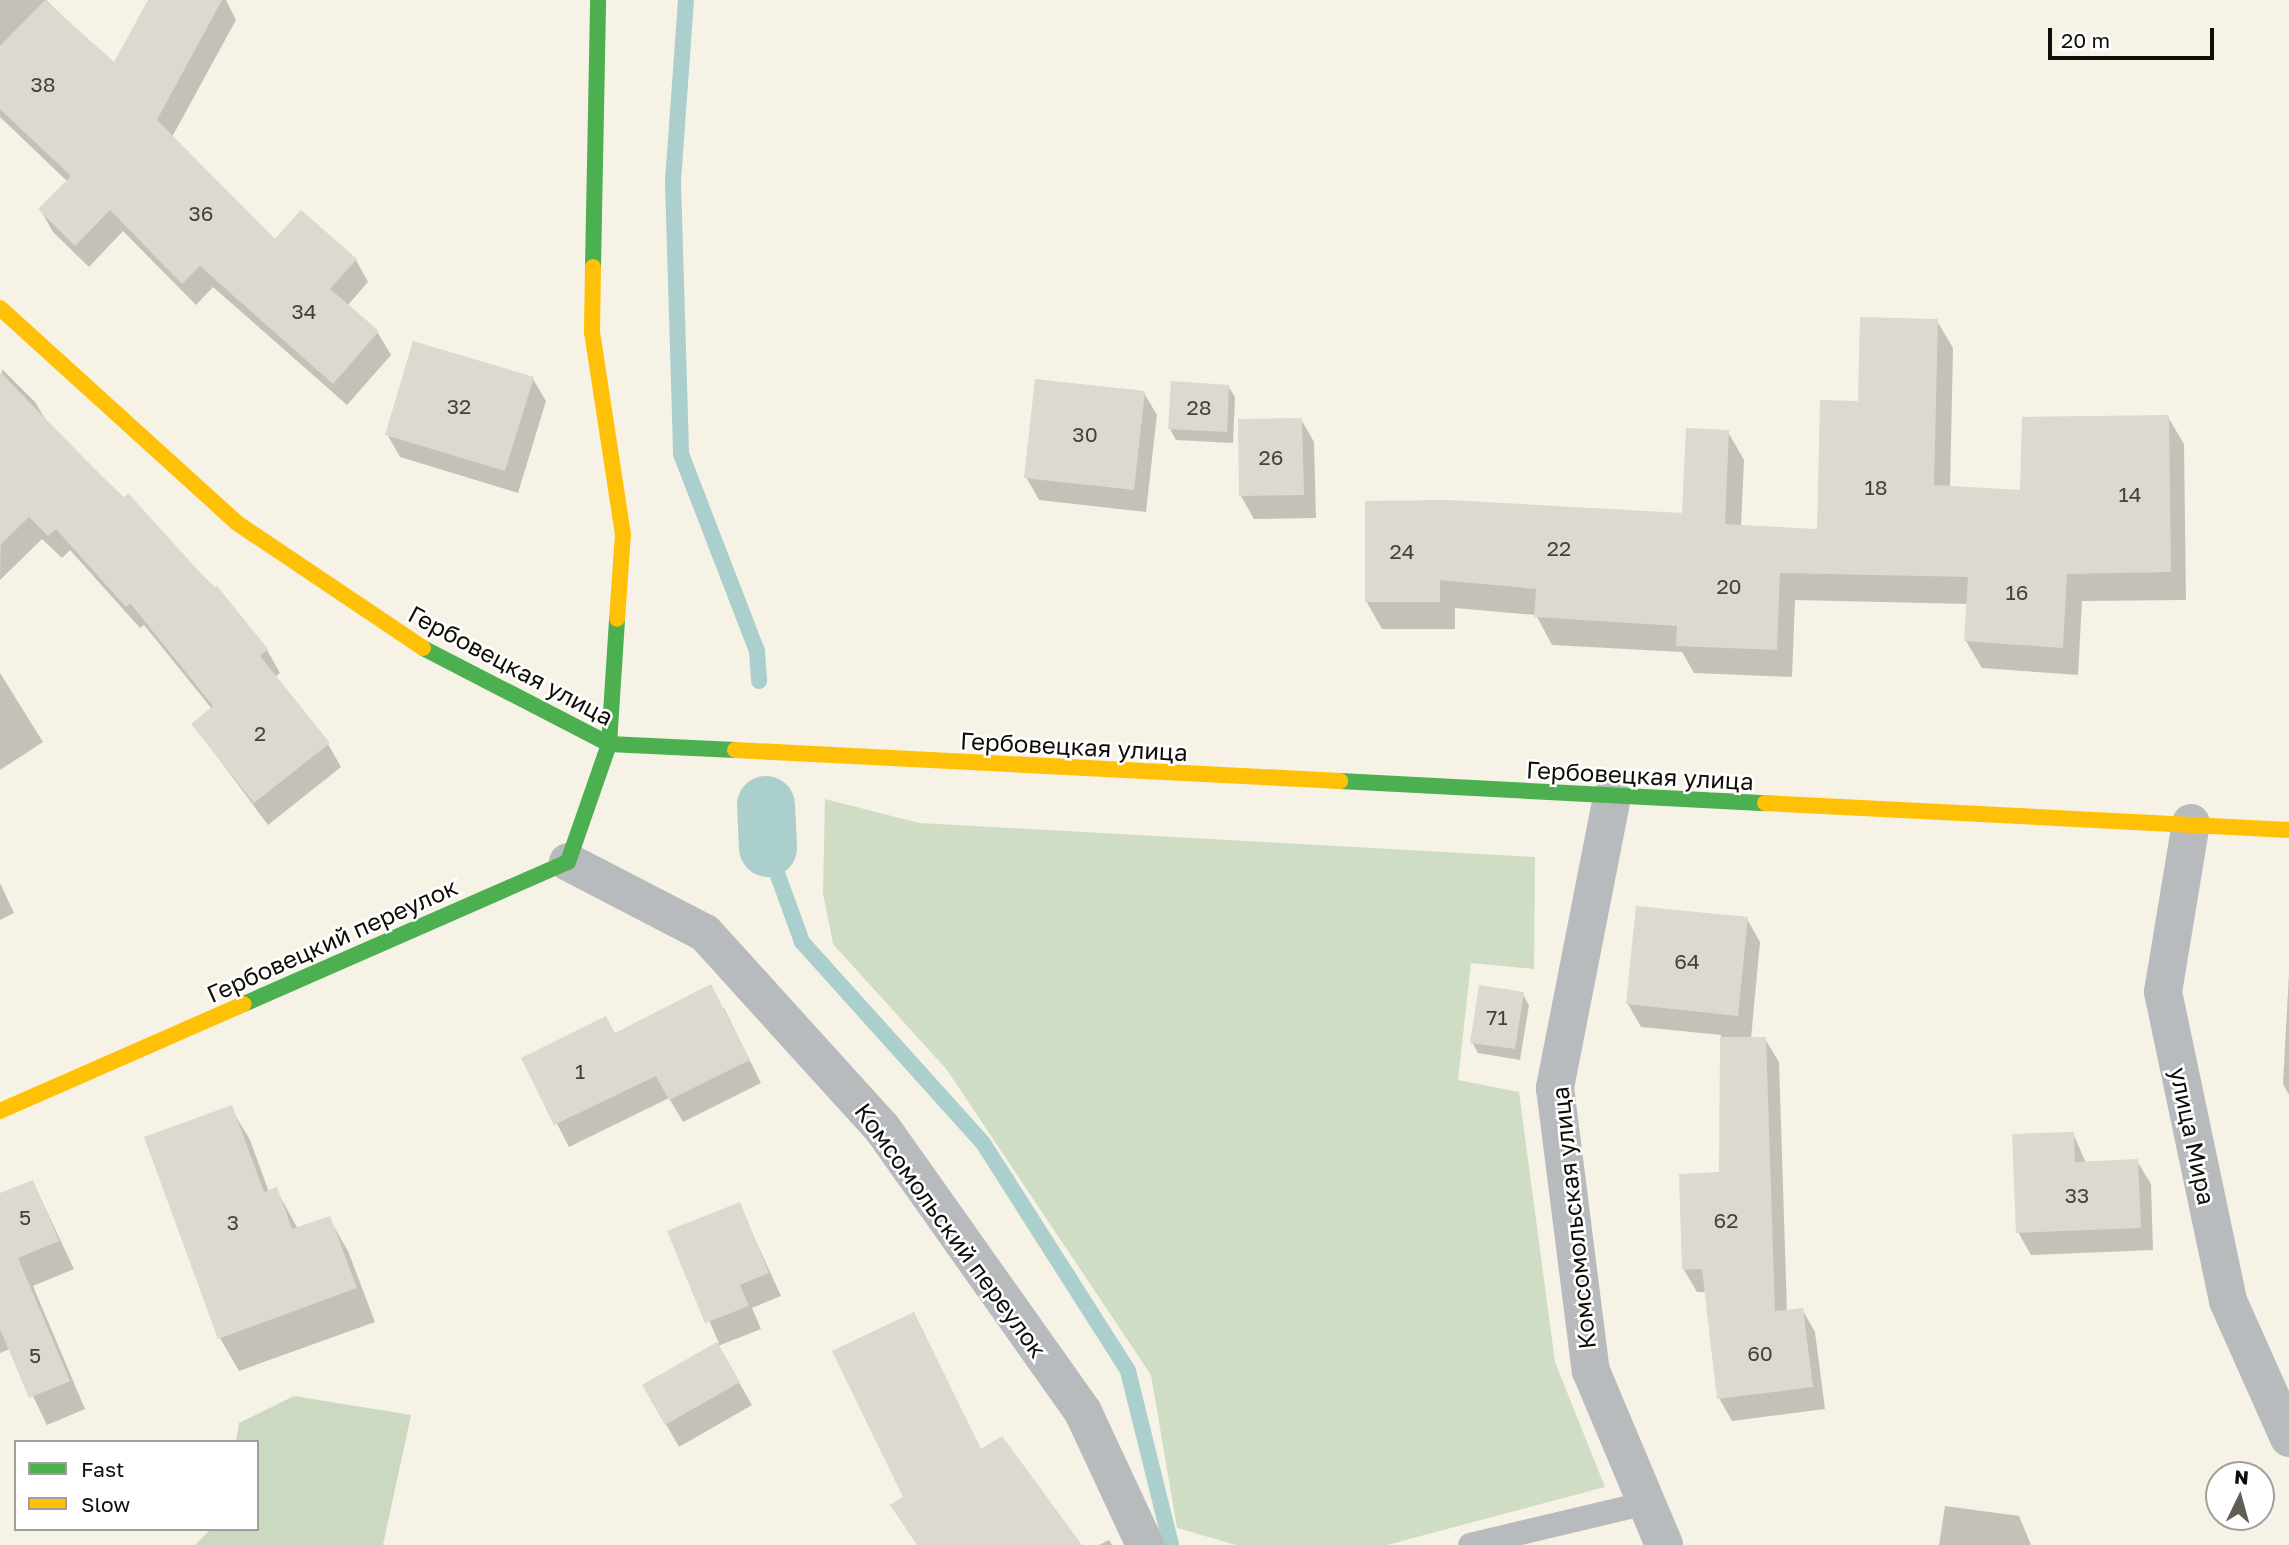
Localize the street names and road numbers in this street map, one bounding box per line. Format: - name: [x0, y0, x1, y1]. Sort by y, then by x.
- street label: Гербовецкая улица: [404, 599, 618, 731]
- street label: Гербовецкая улица: [960, 726, 1188, 766]
- street label: Гербовецкая улица: [1526, 755, 1754, 795]
- street label: Гербовецкий переулок: [202, 872, 462, 1008]
- street label: улица Мира: [2164, 1065, 2222, 1207]
- street label: Комсомольская улица: [1545, 1085, 1601, 1351]
- street label: Комсомольский переулок: [849, 1097, 1053, 1363]

